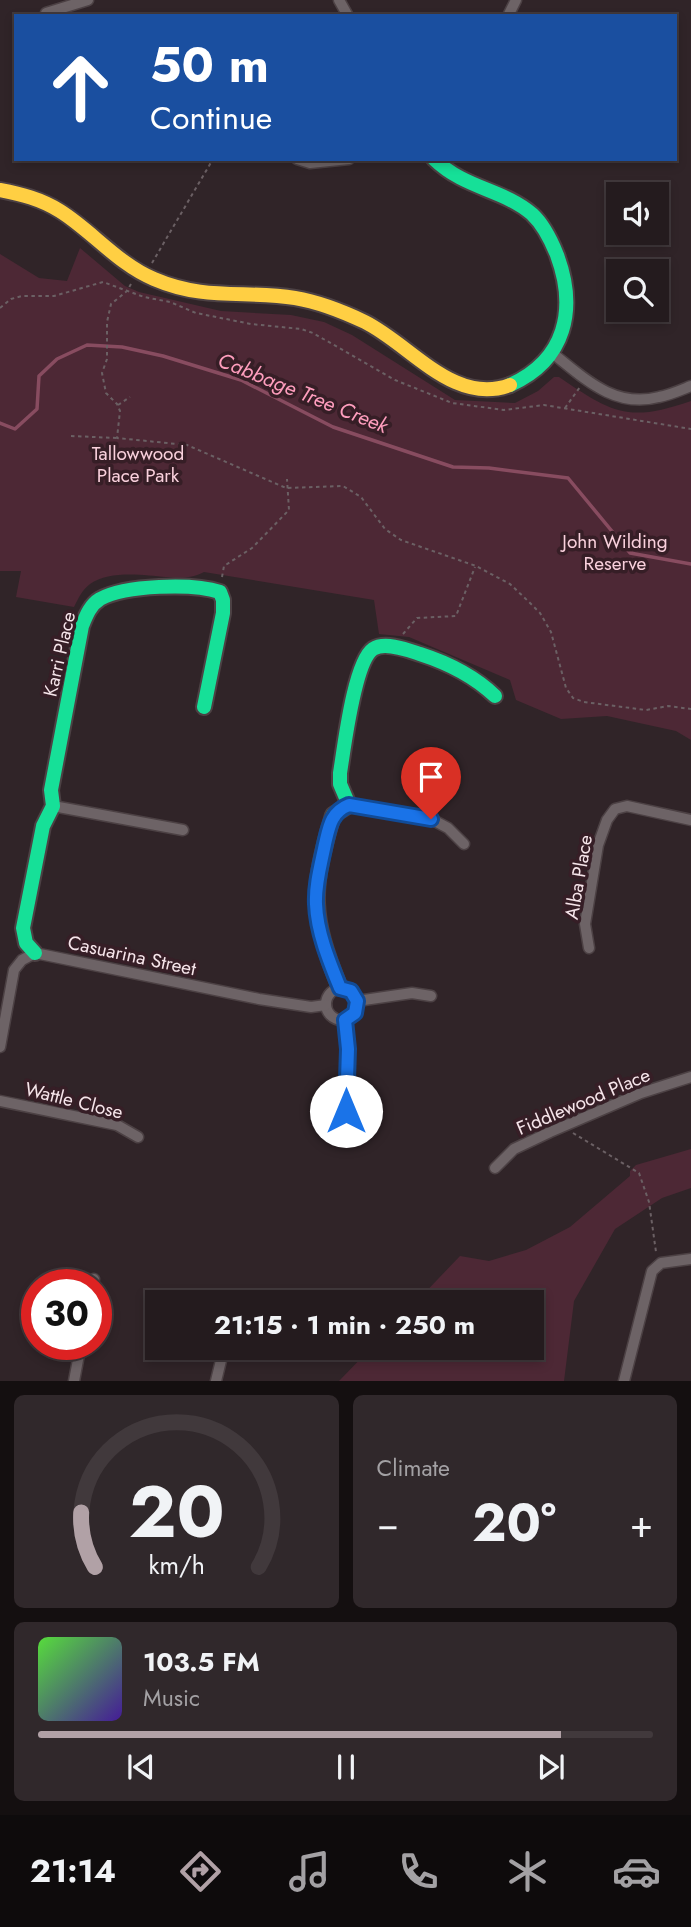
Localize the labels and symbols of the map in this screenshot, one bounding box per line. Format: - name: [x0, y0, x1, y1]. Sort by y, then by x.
- water label: Cabbage Tree Creek: [213, 345, 394, 441]
- park label: Tallowwood Place Park: [92, 440, 184, 489]
- park label: John Wilding Reserve: [559, 528, 668, 577]
- street label: Karri Place: [37, 609, 82, 699]
- pin: [401, 747, 461, 819]
- street label: Alba Place: [558, 832, 599, 921]
- street label: Casuarina Street: [65, 929, 199, 982]
- street label: Fiddlewood Place: [512, 1061, 654, 1142]
- position arrow: [309, 1074, 383, 1148]
- street label: Wattle Close: [22, 1075, 126, 1126]
- speed limit sign: 30: [21, 1269, 112, 1360]

